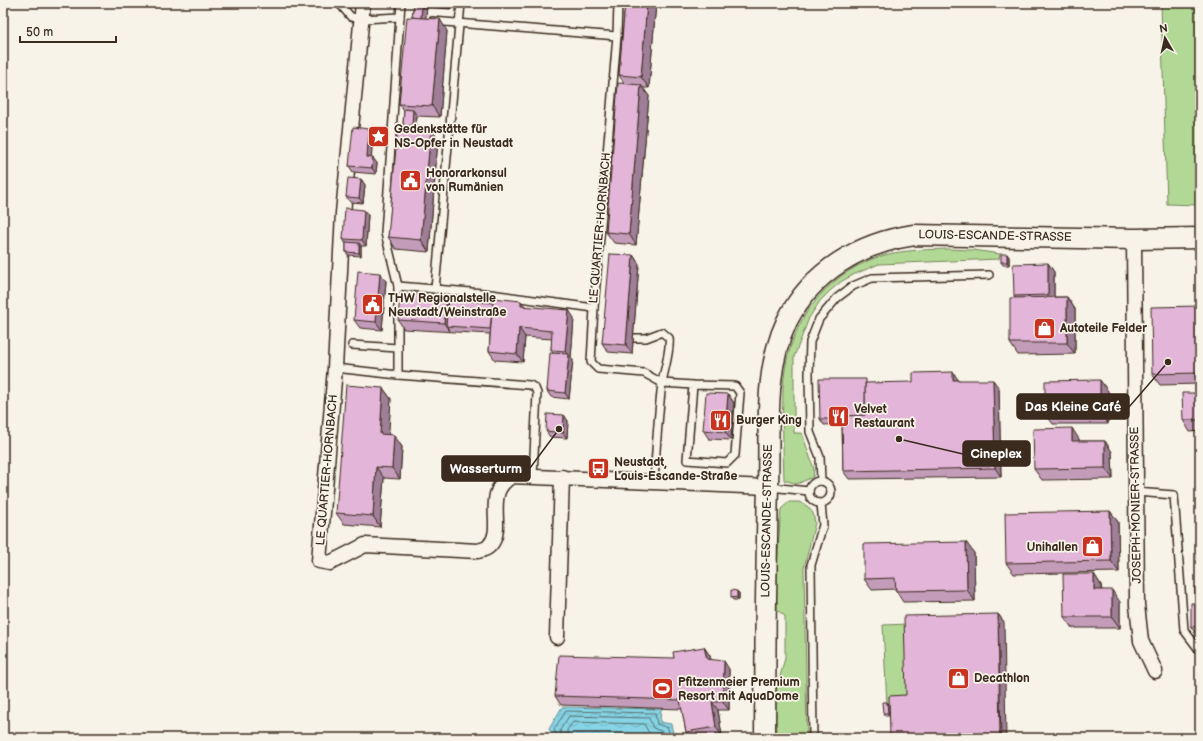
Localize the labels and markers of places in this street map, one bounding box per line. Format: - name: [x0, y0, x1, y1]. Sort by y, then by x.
- place label: Gedenkstätte für NS-Opfer in Neustadt: [394, 122, 513, 151]
- place icon: Gedenkstätte für NS-Opfer in Neustadt: [365, 123, 391, 149]
- place label: Honorarkonsul von Rumänien: [425, 166, 507, 195]
- public building icon: Honorarkonsul von Rumänien: [397, 167, 423, 193]
- place label: THW Regionalstelle Neustadt/Weinstraße: [388, 291, 507, 320]
- public building icon: THW Regionalstelle Neustadt/Weinstraße: [360, 292, 386, 318]
- shop icon: Autoteile Felder: [1031, 315, 1057, 341]
- place label: Autoteile Felder: [1059, 321, 1147, 336]
- callout: Das Kleine Café: [1017, 394, 1129, 419]
- place label: Velvet Restaurant: [854, 402, 915, 431]
- restaurant icon: Velvet Restaurant: [825, 403, 851, 429]
- restaurant icon: Burger King: [708, 407, 734, 433]
- place label: Burger King: [736, 413, 802, 428]
- callout: Cineplex: [963, 441, 1030, 466]
- place label: Neustadt, Louis-Escande-Straße: [614, 455, 738, 484]
- callout: Wasserturm: [442, 456, 530, 481]
- bus stop icon: Neustadt, Louis-Escande-Straße: [585, 456, 611, 482]
- shop icon: Unihallen: [1080, 534, 1106, 560]
- place label: Unihallen: [1027, 540, 1078, 555]
- shop icon: Decathlon: [945, 665, 971, 691]
- place label: Decathlon: [974, 671, 1030, 686]
- place label: Pfitzenmeier Premium Resort mit AquaDome: [678, 675, 800, 704]
- sports icon: Pfitzenmeier Premium Resort mit AquaDome: [650, 676, 676, 702]

